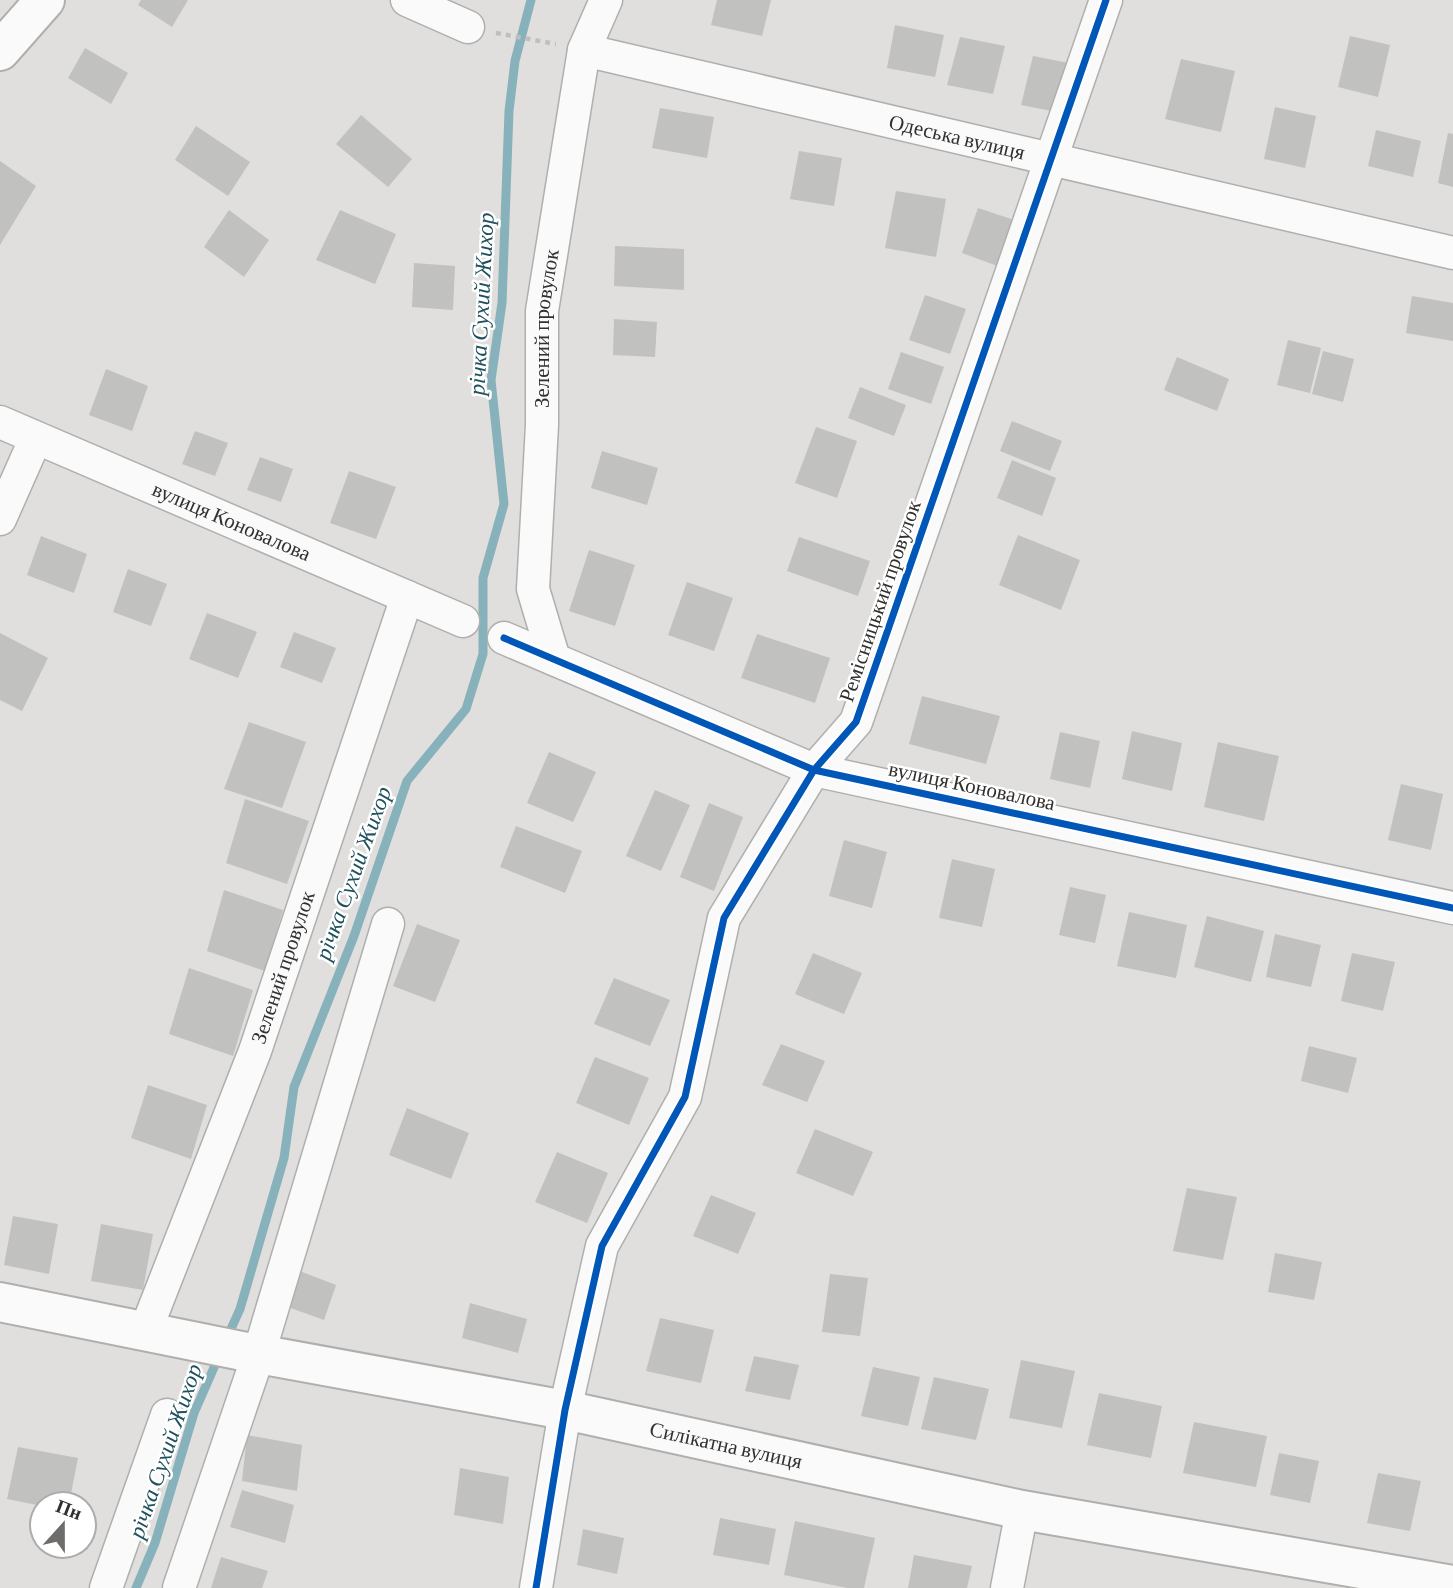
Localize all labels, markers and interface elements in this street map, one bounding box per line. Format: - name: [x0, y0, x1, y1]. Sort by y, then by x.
- street label: Одеська вулиця: [887, 110, 1028, 165]
- water label: річка Сухий Жихор: [463, 212, 499, 398]
- street label: Зелений провулок: [530, 247, 564, 408]
- street label: вулиця Коновалова: [149, 477, 315, 566]
- street label: Ремісницький провулок: [834, 496, 926, 705]
- street label: вулиця Коновалова: [887, 757, 1058, 816]
- water label: річка Сухий Жихор: [309, 783, 396, 965]
- street label: Зелений провулок: [246, 887, 320, 1047]
- water label: річка Сухий Жихор: [122, 1360, 207, 1544]
- street label: Силікатна вулиця: [647, 1417, 805, 1474]
- north arrow: [28, 1490, 98, 1560]
- text: Пн: [53, 1495, 85, 1524]

